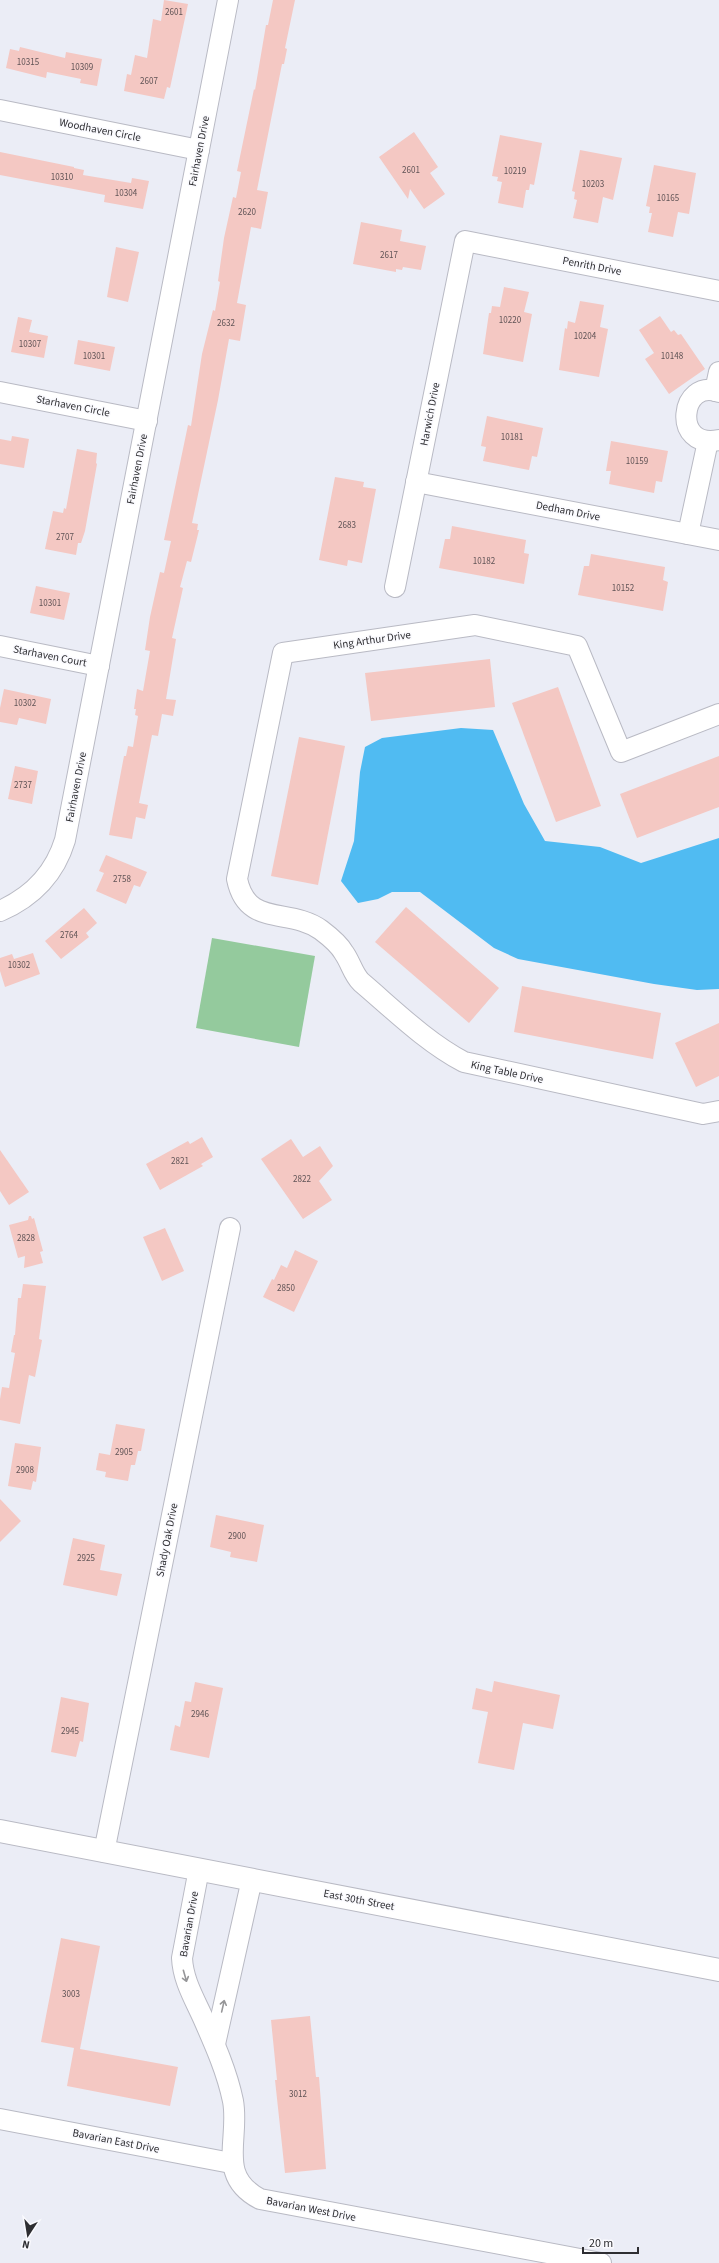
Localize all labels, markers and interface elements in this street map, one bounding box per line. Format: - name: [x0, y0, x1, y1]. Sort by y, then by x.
- house number: 2601: [165, 6, 183, 19]
- house number: 10315: [17, 56, 40, 69]
- house number: 10309: [71, 61, 94, 74]
- house number: 2607: [140, 75, 158, 88]
- street label: Fairhaven Drive: [185, 114, 213, 187]
- street label: Woodhaven Circle: [58, 115, 143, 145]
- house number: 2601: [402, 164, 420, 177]
- house number: 10219: [504, 165, 527, 178]
- house number: 10310: [51, 171, 74, 184]
- house number: 10203: [582, 178, 605, 191]
- house number: 10304: [115, 187, 138, 200]
- house number: 10165: [657, 192, 680, 205]
- house number: 2620: [238, 206, 256, 219]
- house number: 2617: [380, 249, 398, 262]
- street label: Penrith Drive: [561, 253, 623, 279]
- house number: 10220: [499, 314, 522, 327]
- house number: 2632: [217, 317, 235, 330]
- house number: 10204: [574, 330, 597, 343]
- house number: 10307: [19, 338, 42, 351]
- house number: 10301: [83, 350, 105, 363]
- house number: 10148: [661, 350, 684, 363]
- street label: Harwich Drive: [416, 380, 444, 447]
- street label: Starhaven Circle: [35, 392, 112, 421]
- house number: 10181: [501, 431, 523, 444]
- street label: Fairhaven Drive: [123, 432, 151, 505]
- house number: 10159: [626, 455, 649, 468]
- street label: Dedham Drive: [535, 497, 602, 525]
- house number: 2683: [338, 519, 356, 532]
- house number: 2707: [56, 531, 74, 544]
- house number: 10182: [473, 555, 496, 568]
- house number: 10152: [612, 582, 635, 595]
- house number: 10301: [39, 597, 61, 610]
- street label: King Arthur Drive: [332, 627, 412, 653]
- street label: Starhaven Court: [12, 642, 88, 671]
- house number: 10302: [14, 697, 37, 710]
- street label: Fairhaven Drive: [62, 750, 90, 823]
- house number: 2737: [14, 779, 32, 792]
- house number: 2758: [113, 873, 131, 886]
- house number: 2764: [60, 929, 78, 942]
- house number: 10302: [8, 959, 31, 972]
- street label: King Table Drive: [469, 1057, 545, 1087]
- house number: 2821: [171, 1155, 189, 1168]
- house number: 2822: [293, 1173, 311, 1186]
- house number: 2828: [17, 1232, 35, 1245]
- house number: 2850: [277, 1282, 295, 1295]
- house number: 2905: [115, 1446, 133, 1459]
- house number: 2908: [16, 1464, 34, 1477]
- street label: Shady Oak Drive: [152, 1501, 182, 1578]
- house number: 2900: [228, 1530, 246, 1543]
- house number: 2925: [77, 1552, 95, 1565]
- house number: 2946: [191, 1708, 209, 1721]
- house number: 2945: [61, 1725, 79, 1738]
- street label: East 30th Street: [322, 1886, 396, 1914]
- street label: Bavarian Drive: [176, 1889, 202, 1958]
- one-way arrow: [182, 1969, 189, 1982]
- house number: 3003: [62, 1988, 80, 2001]
- one-way arrow: [220, 2000, 228, 2013]
- house number: 3012: [289, 2088, 307, 2101]
- street label: Bavarian East Drive: [71, 2125, 161, 2157]
- street label: Bavarian West Drive: [265, 2193, 358, 2225]
- north arrow: [8, 2215, 48, 2255]
- scale bar: [583, 2229, 638, 2255]
- text: 20 m: [589, 2235, 613, 2252]
- text: N: [21, 2236, 31, 2252]

